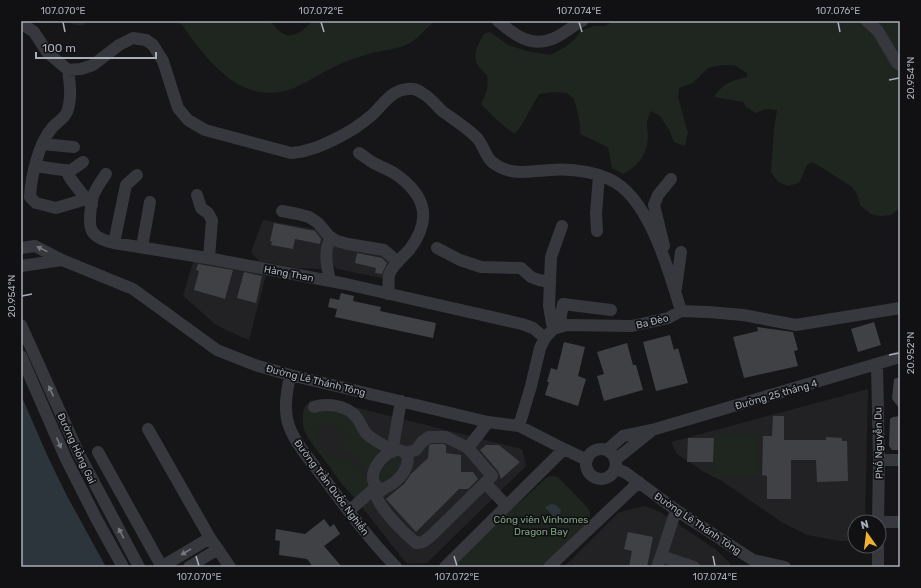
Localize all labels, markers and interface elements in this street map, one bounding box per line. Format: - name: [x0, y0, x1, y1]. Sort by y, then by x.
- text: 107.070°E: [40, 5, 86, 17]
- text: 107.072°E: [299, 5, 343, 17]
- text: 107.074°E: [557, 5, 601, 17]
- text: 107.076°E: [816, 5, 860, 17]
- scale bar: [36, 34, 156, 60]
- text: 100 m: [42, 41, 76, 55]
- text: 20.954°N: [905, 56, 917, 100]
- one-way arrow: [37, 246, 48, 252]
- street label: Hàng Than: [263, 263, 315, 285]
- text: 20.954°N: [6, 274, 18, 318]
- street label: Ba Đèo: [635, 312, 670, 332]
- text: 20.952°N: [905, 332, 917, 374]
- street label: Đường Lê Thánh Tông: [265, 363, 367, 399]
- street label: Đường 25 tháng 4: [734, 377, 819, 412]
- one-way arrow: [48, 386, 54, 397]
- street label: Phố Nguyễn Du: [871, 407, 886, 479]
- street label: Đường Hồng Gai: [54, 411, 99, 486]
- one-way arrow: [56, 437, 62, 448]
- street label: Đường Trần Quốc Nghiễn: [291, 437, 372, 538]
- street label: Đường Lê Thánh Tông: [652, 490, 743, 557]
- park label: Công viên Vinhomes Dragon Bay: [494, 514, 588, 538]
- north arrow: [847, 514, 887, 554]
- text: N: [859, 517, 870, 532]
- one-way arrow: [118, 527, 124, 538]
- one-way arrow: [180, 549, 192, 556]
- text: 107.070°E: [176, 571, 222, 583]
- text: 107.072°E: [435, 571, 479, 583]
- text: 107.074°E: [693, 571, 737, 583]

